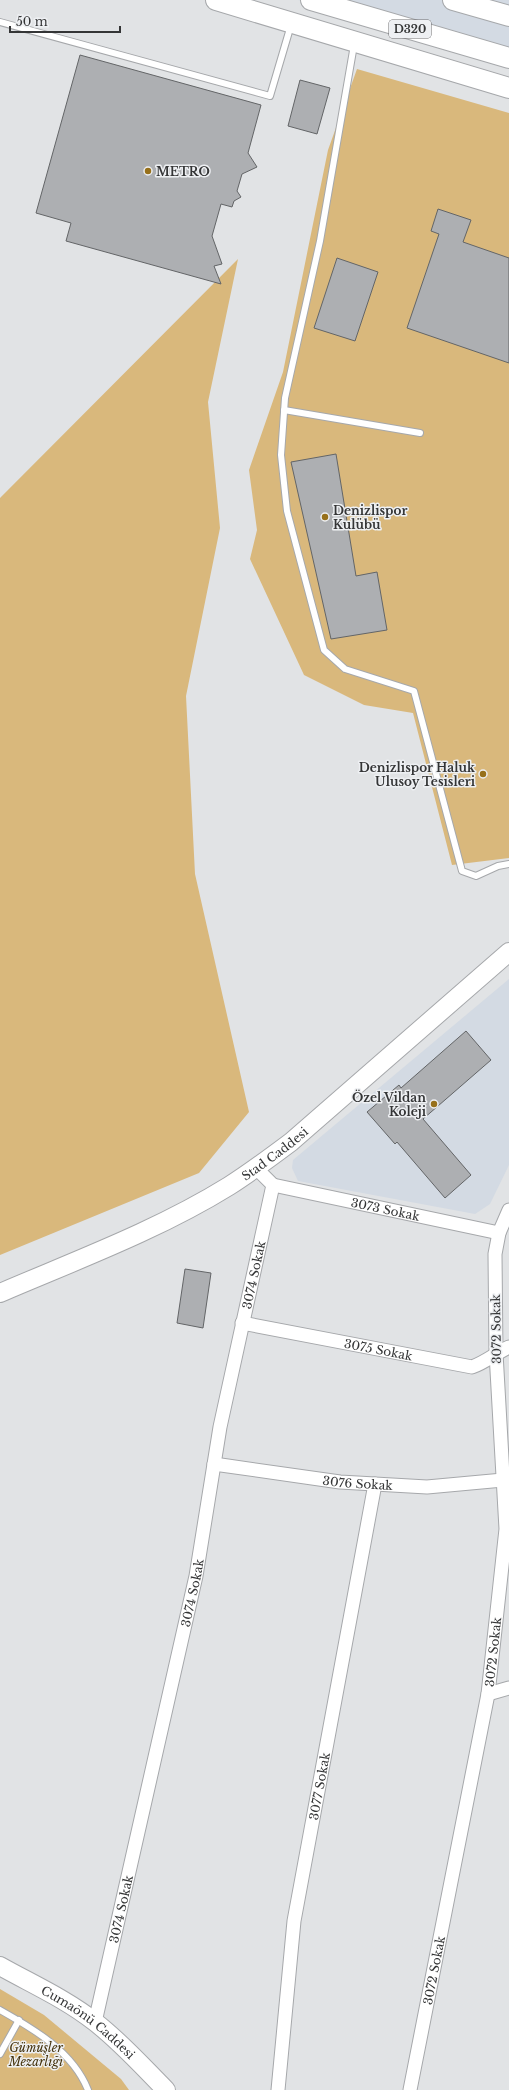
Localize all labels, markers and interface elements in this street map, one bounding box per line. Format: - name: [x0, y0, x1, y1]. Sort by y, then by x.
- scale bar: [10, 8, 120, 34]
- text: 50 m: [16, 14, 48, 29]
- road number: D320: [389, 20, 431, 38]
- place label: METRO: [156, 164, 210, 179]
- marker: METRO: [143, 166, 153, 176]
- place label: Denizlispor Kulübü: [333, 503, 407, 532]
- marker: Denizlispor Kulübü: [320, 512, 330, 522]
- place label: Denizlispor Haluk Ulusoy Tesisleri: [359, 760, 476, 789]
- marker: Denizlispor Haluk Ulusoy Tesisleri: [478, 769, 488, 779]
- place label: Özel Vildan Koleji: [352, 1089, 427, 1119]
- marker: Özel Vildan Koleji: [429, 1099, 439, 1109]
- street label: Stad Caddesi: [238, 1123, 311, 1183]
- street label: 3073 Sokak: [350, 1194, 422, 1224]
- street label: 3074 Sokak: [239, 1239, 268, 1310]
- street label: 3072 Sokak: [488, 1293, 504, 1364]
- street label: 3075 Sokak: [343, 1335, 415, 1363]
- street label: 3076 Sokak: [322, 1472, 394, 1493]
- street label: 3074 Sokak: [177, 1557, 206, 1628]
- street label: 3072 Sokak: [481, 1616, 504, 1687]
- street label: 3077 Sokak: [305, 1750, 333, 1821]
- street label: 3074 Sokak: [106, 1873, 136, 1944]
- street label: 3072 Sokak: [419, 1934, 448, 2006]
- street label: Cumaönü Caddesi: [39, 1982, 139, 2062]
- park label: Gümüşler Mezarlığı: [8, 2040, 63, 2069]

